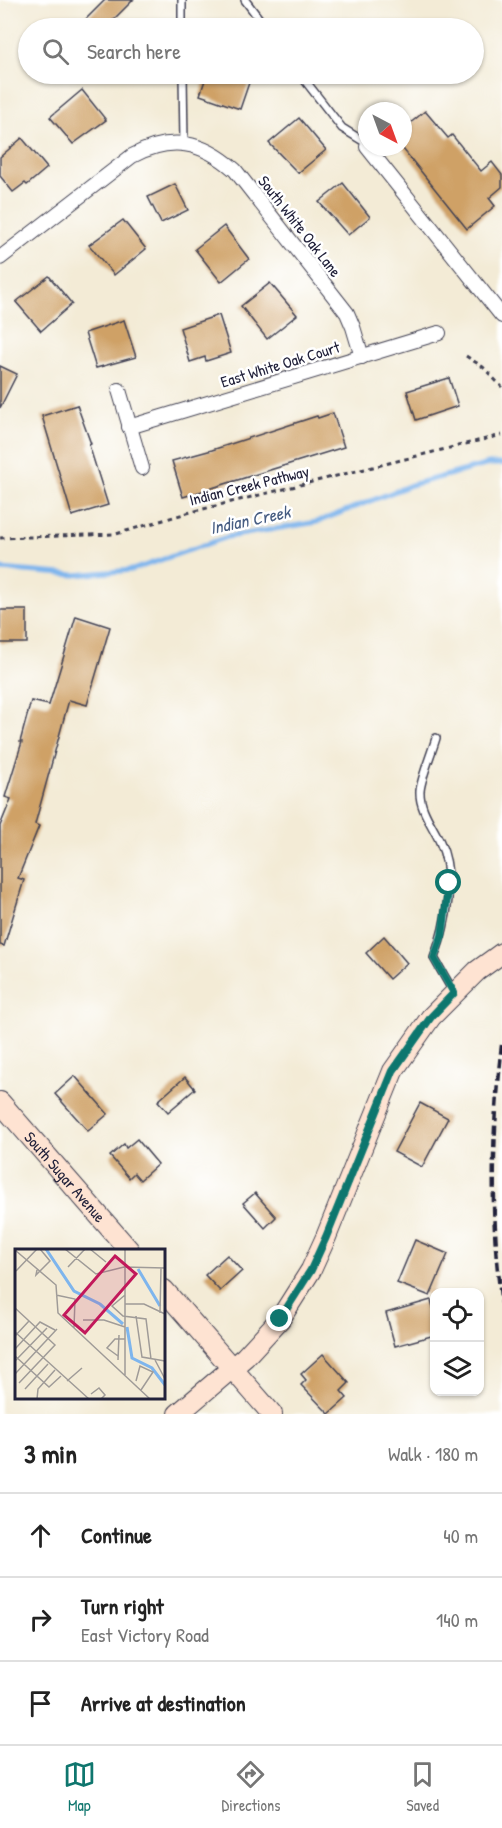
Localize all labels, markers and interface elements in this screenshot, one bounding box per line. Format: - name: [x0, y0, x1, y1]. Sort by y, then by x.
- search box: [18, 18, 484, 84]
- icon: search: [39, 35, 72, 68]
- text: Search here: [87, 36, 181, 66]
- north arrow: [358, 102, 412, 156]
- street label: South White Oak Lane: [253, 171, 347, 282]
- street label: East White Oak Court: [218, 335, 343, 393]
- street label: Indian Creek Pathway: [187, 459, 311, 511]
- water label: Indian Creek: [208, 499, 294, 540]
- route start: [435, 869, 461, 895]
- street label: South Sugar Avenue: [19, 1127, 111, 1227]
- inset map: [15, 1249, 165, 1399]
- map controls: [430, 1288, 484, 1396]
- button: locate: [430, 1288, 484, 1342]
- route end: [266, 1305, 292, 1331]
- button: layers: [430, 1342, 484, 1396]
- text: 3 min: [24, 1436, 77, 1471]
- text: Walk · 180 m: [388, 1440, 478, 1467]
- icon: ahead: [24, 1519, 57, 1552]
- text: Continue: [81, 1520, 152, 1550]
- text: 40 m: [443, 1522, 478, 1549]
- text: Turn right: [81, 1591, 164, 1621]
- icon: right: [24, 1603, 57, 1636]
- text: 140 m: [436, 1606, 478, 1633]
- text: East Victory Road: [81, 1621, 209, 1648]
- icon: arrive: [24, 1687, 57, 1720]
- text: Arrive at destination: [81, 1688, 246, 1718]
- tab: Map: [63, 1758, 96, 1816]
- tab: Directions: [222, 1758, 280, 1816]
- tab: Saved: [406, 1758, 439, 1816]

